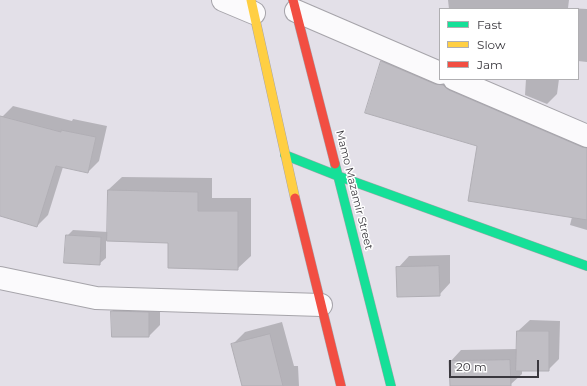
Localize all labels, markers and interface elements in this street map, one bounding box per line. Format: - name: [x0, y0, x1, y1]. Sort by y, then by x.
- legend: [439, 8, 579, 80]
- text: Fast: [477, 17, 502, 32]
- text: Slow: [477, 37, 506, 52]
- text: Jam: [477, 57, 503, 72]
- street label: Mamo Mazamir Street: [333, 129, 375, 251]
- scale bar: [451, 352, 541, 378]
- text: 20 m: [456, 359, 487, 374]

